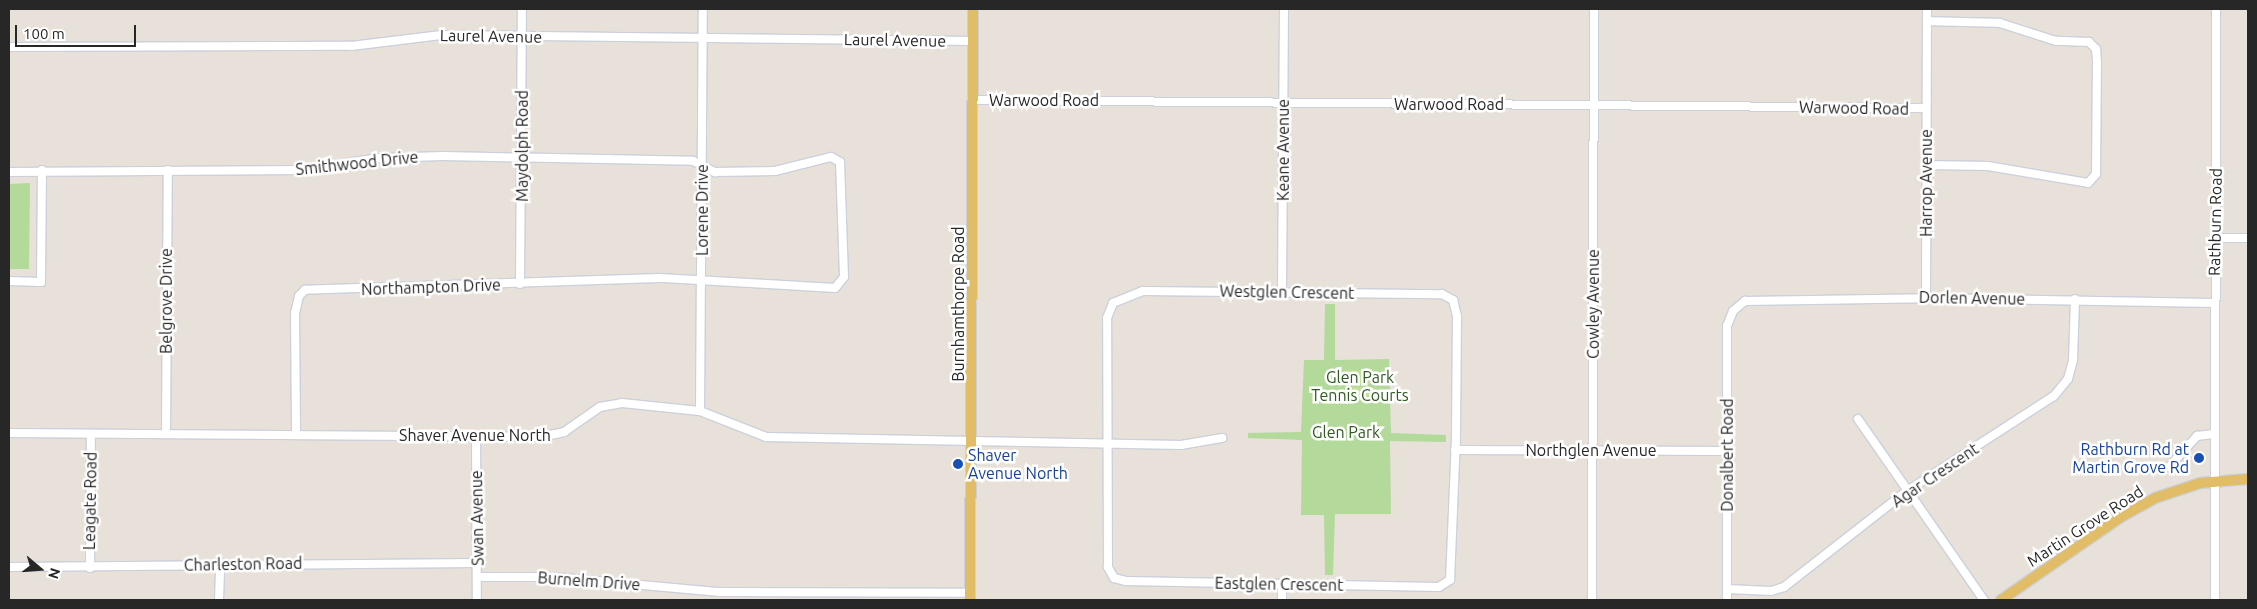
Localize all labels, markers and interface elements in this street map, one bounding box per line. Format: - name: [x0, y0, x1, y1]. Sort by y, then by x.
- scale bar: [18, 15, 139, 47]
- text: 100 m: [23, 25, 65, 42]
- street label: Laurel Avenue: [440, 26, 542, 46]
- street label: Laurel Avenue: [844, 30, 946, 50]
- street label: Maydolph Road: [512, 90, 532, 202]
- street label: Warwood Road: [989, 90, 1099, 110]
- street label: Warwood Road: [1394, 94, 1504, 114]
- street label: Warwood Road: [1799, 97, 1909, 119]
- street label: Keane Avenue: [1273, 99, 1293, 201]
- street label: Harrop Avenue: [1916, 129, 1936, 237]
- street label: Smithwood Drive: [295, 147, 419, 179]
- street label: Lorene Drive: [692, 164, 712, 256]
- street label: Rathburn Road: [2204, 168, 2226, 276]
- street label: Burnhamthorpe Road: [948, 226, 968, 382]
- street label: Belgrove Drive: [156, 248, 176, 354]
- street label: Cowley Avenue: [1583, 249, 1603, 359]
- street label: Northampton Drive: [361, 275, 501, 299]
- street label: Westglen Crescent: [1219, 281, 1355, 303]
- street label: Dorlen Avenue: [1919, 287, 2025, 309]
- park label: Glen Park Tennis Courts: [1311, 367, 1409, 405]
- street label: Donalbert Road: [1717, 398, 1737, 512]
- park label: Glen Park: [1312, 422, 1380, 442]
- street label: Shaver Avenue North: [399, 425, 551, 445]
- street label: Agar Crescent: [1888, 439, 1982, 511]
- place label: Rathburn Rd at Martin Grove Rd: [2072, 439, 2189, 477]
- street label: Northglen Avenue: [1525, 440, 1657, 460]
- place label: Shaver Avenue North: [968, 445, 1068, 483]
- street label: Leagate Road: [80, 452, 100, 550]
- marker: Rathburn Rd at Martin Grove Rd: [2193, 452, 2205, 464]
- marker: Shaver Avenue North: [952, 458, 964, 470]
- street label: Swan Avenue: [467, 470, 487, 566]
- street label: Martin Grove Road: [2023, 481, 2147, 571]
- north arrow: [15, 544, 65, 594]
- street label: Charleston Road: [184, 553, 302, 575]
- text: N: [45, 566, 63, 581]
- street label: Burnelm Drive: [537, 568, 641, 594]
- street label: Eastglen Crescent: [1214, 573, 1344, 595]

